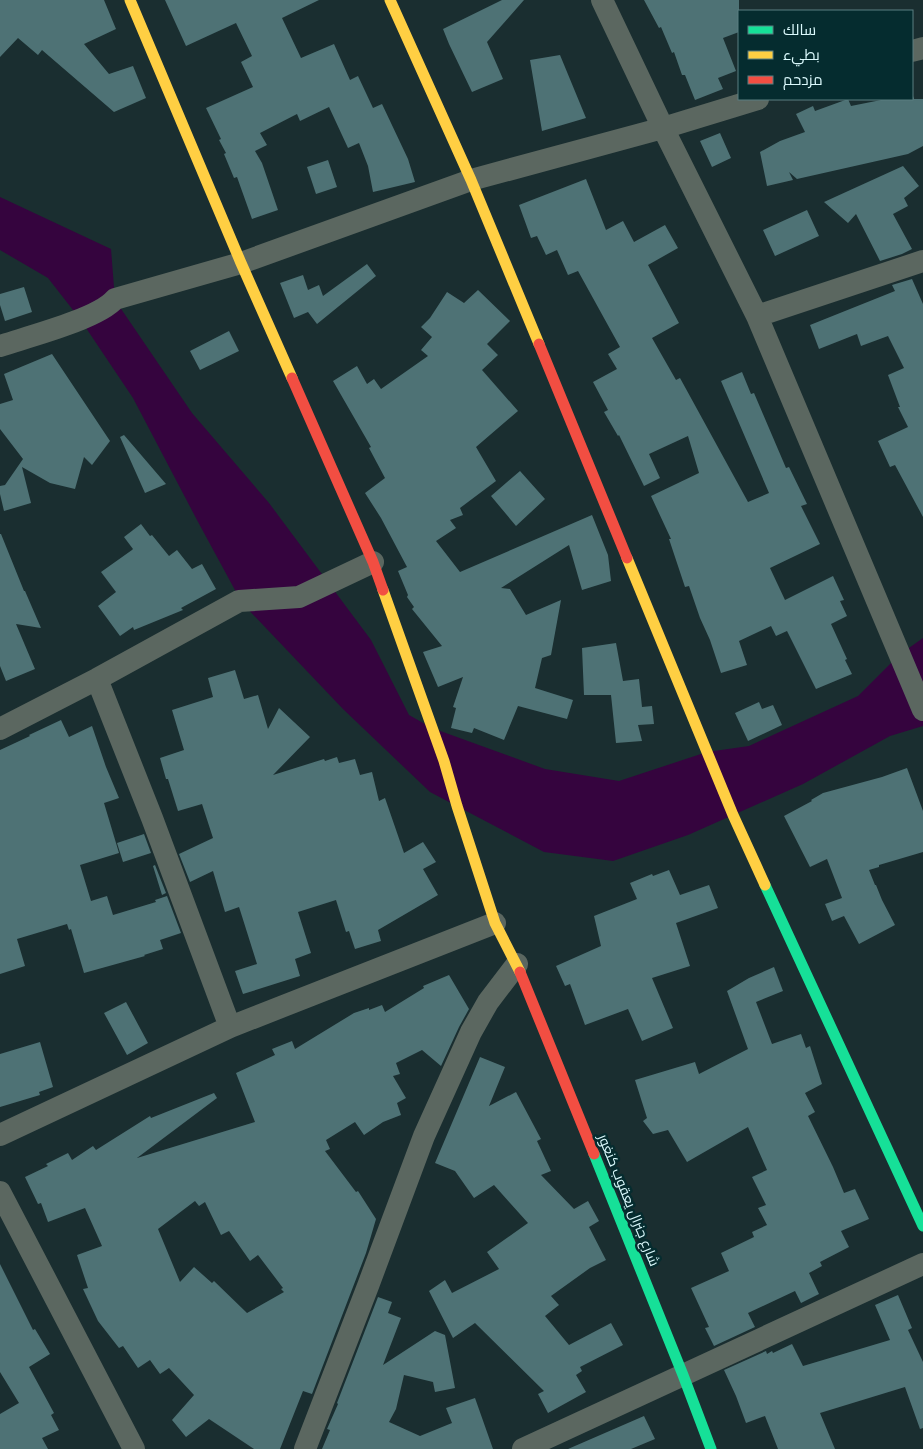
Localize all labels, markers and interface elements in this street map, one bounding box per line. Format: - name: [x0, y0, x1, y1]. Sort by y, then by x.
- legend: [738, 10, 913, 100]
- text: سالك: [783, 21, 816, 39]
- text: بطيء: [783, 46, 820, 67]
- text: مزدحم: [783, 71, 823, 90]
- street label: شارع جنرال يعقوب كنغور: [594, 1131, 663, 1269]

